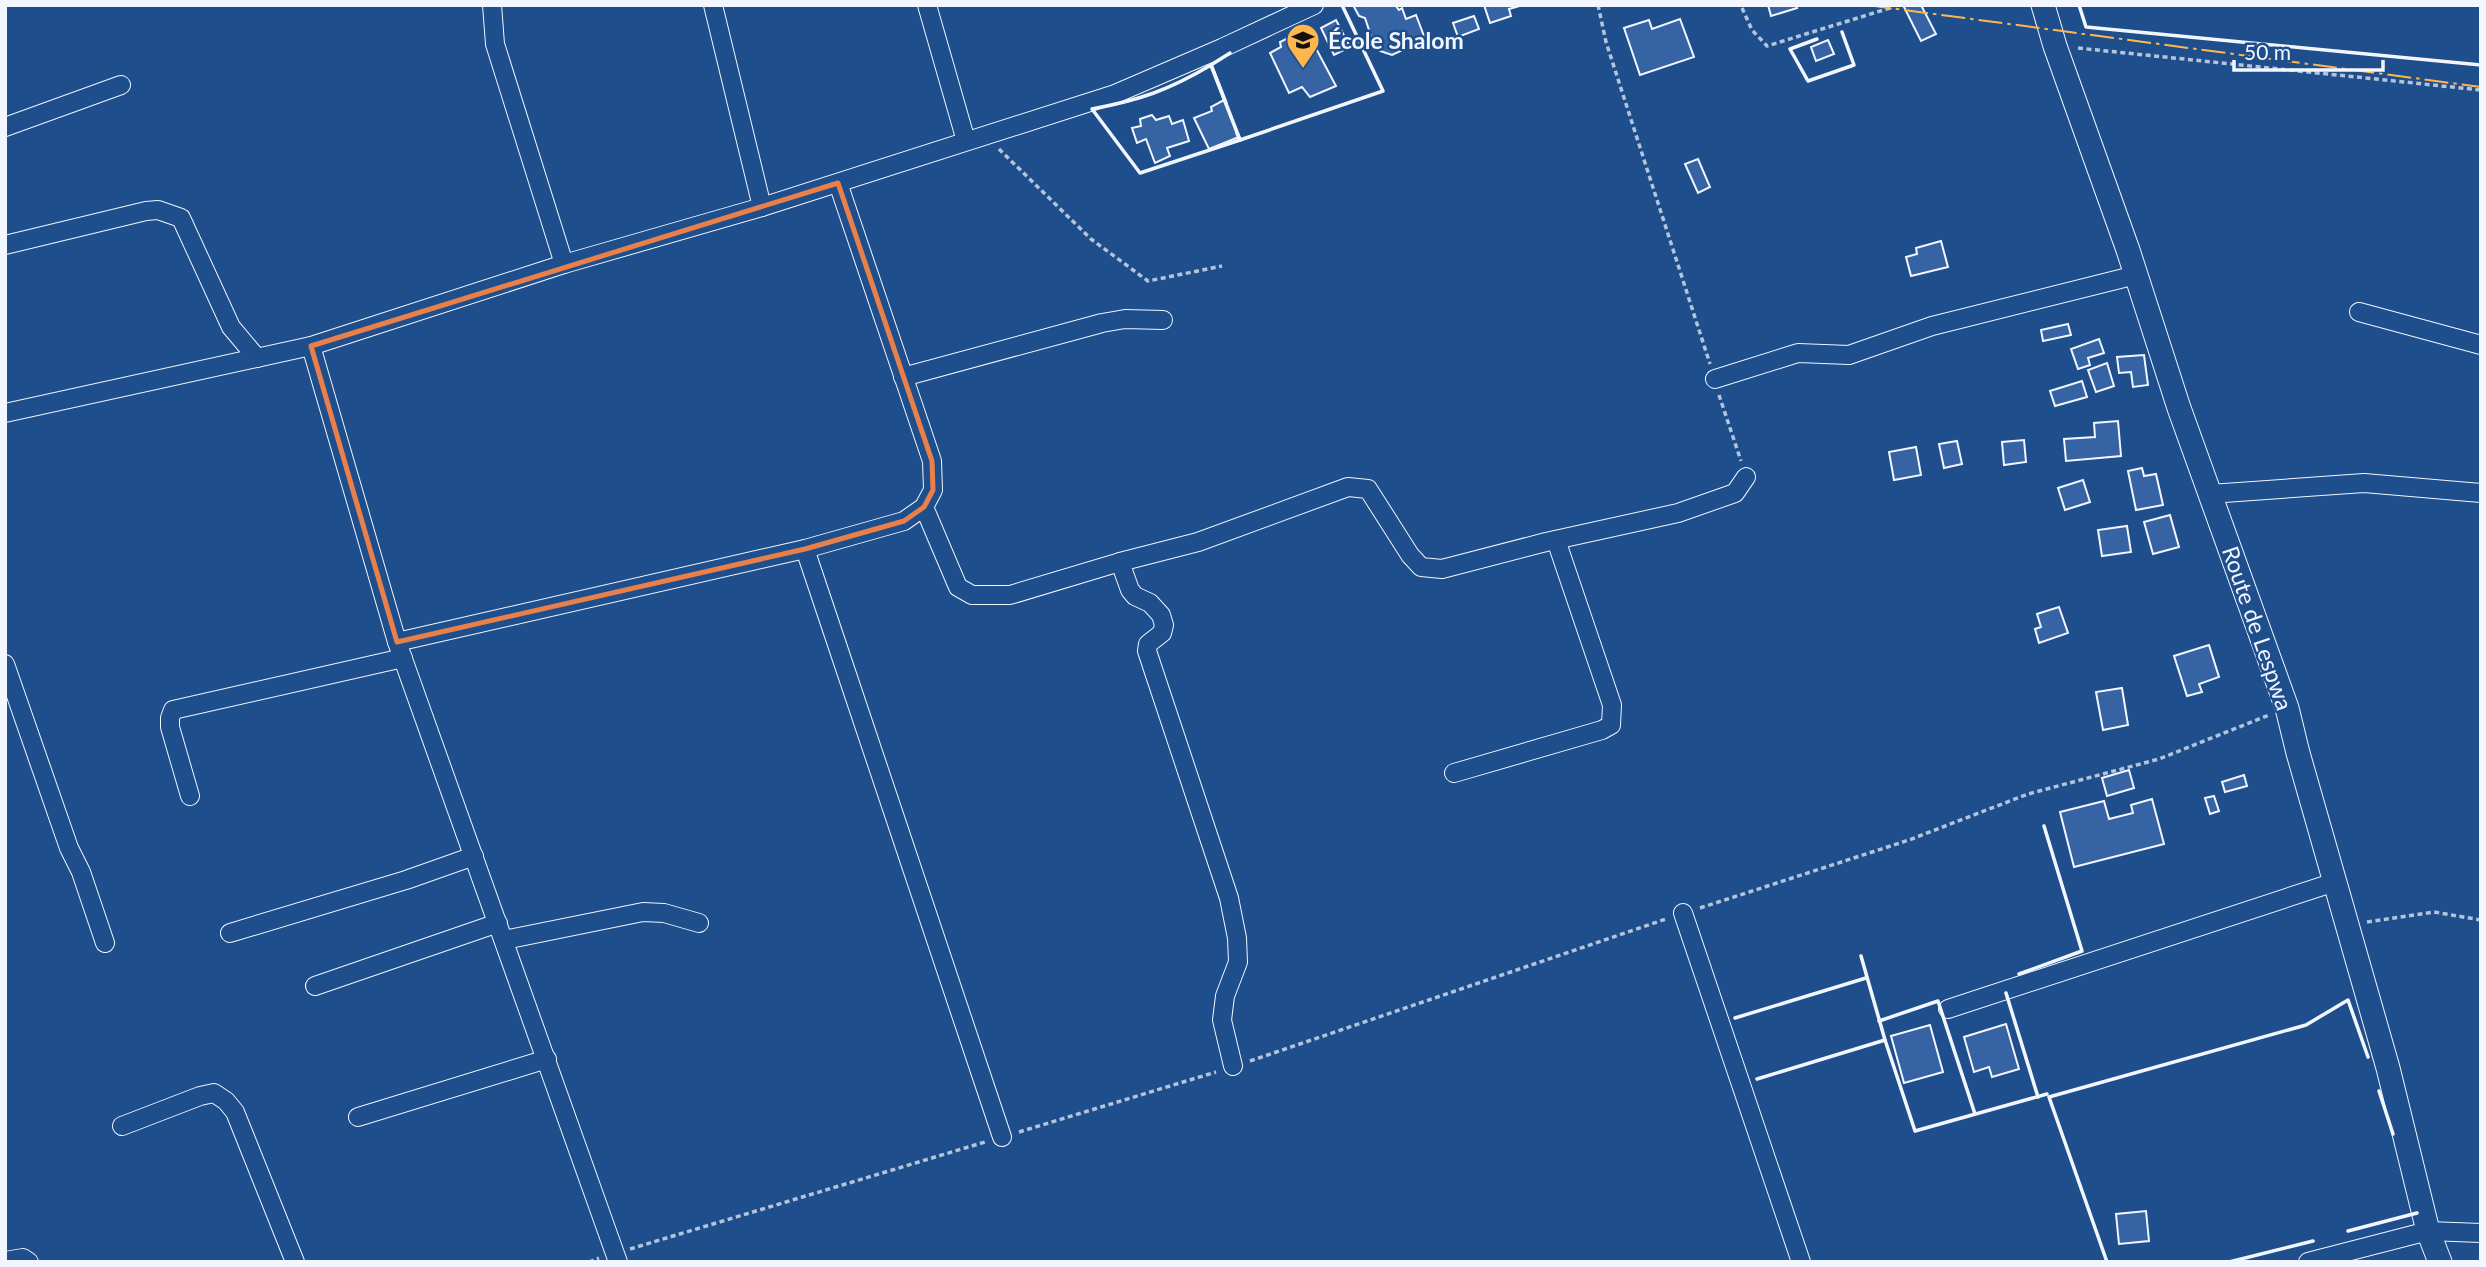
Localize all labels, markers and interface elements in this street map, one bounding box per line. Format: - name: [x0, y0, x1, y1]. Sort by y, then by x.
- school or university icon: École Shalom: [1284, 21, 1322, 70]
- place label: École Shalom: [1328, 26, 1464, 54]
- scale bar: [2234, 28, 2383, 72]
- text: 50 m: [2244, 39, 2291, 64]
- street label: Route de Lespwa: [2217, 542, 2299, 714]

